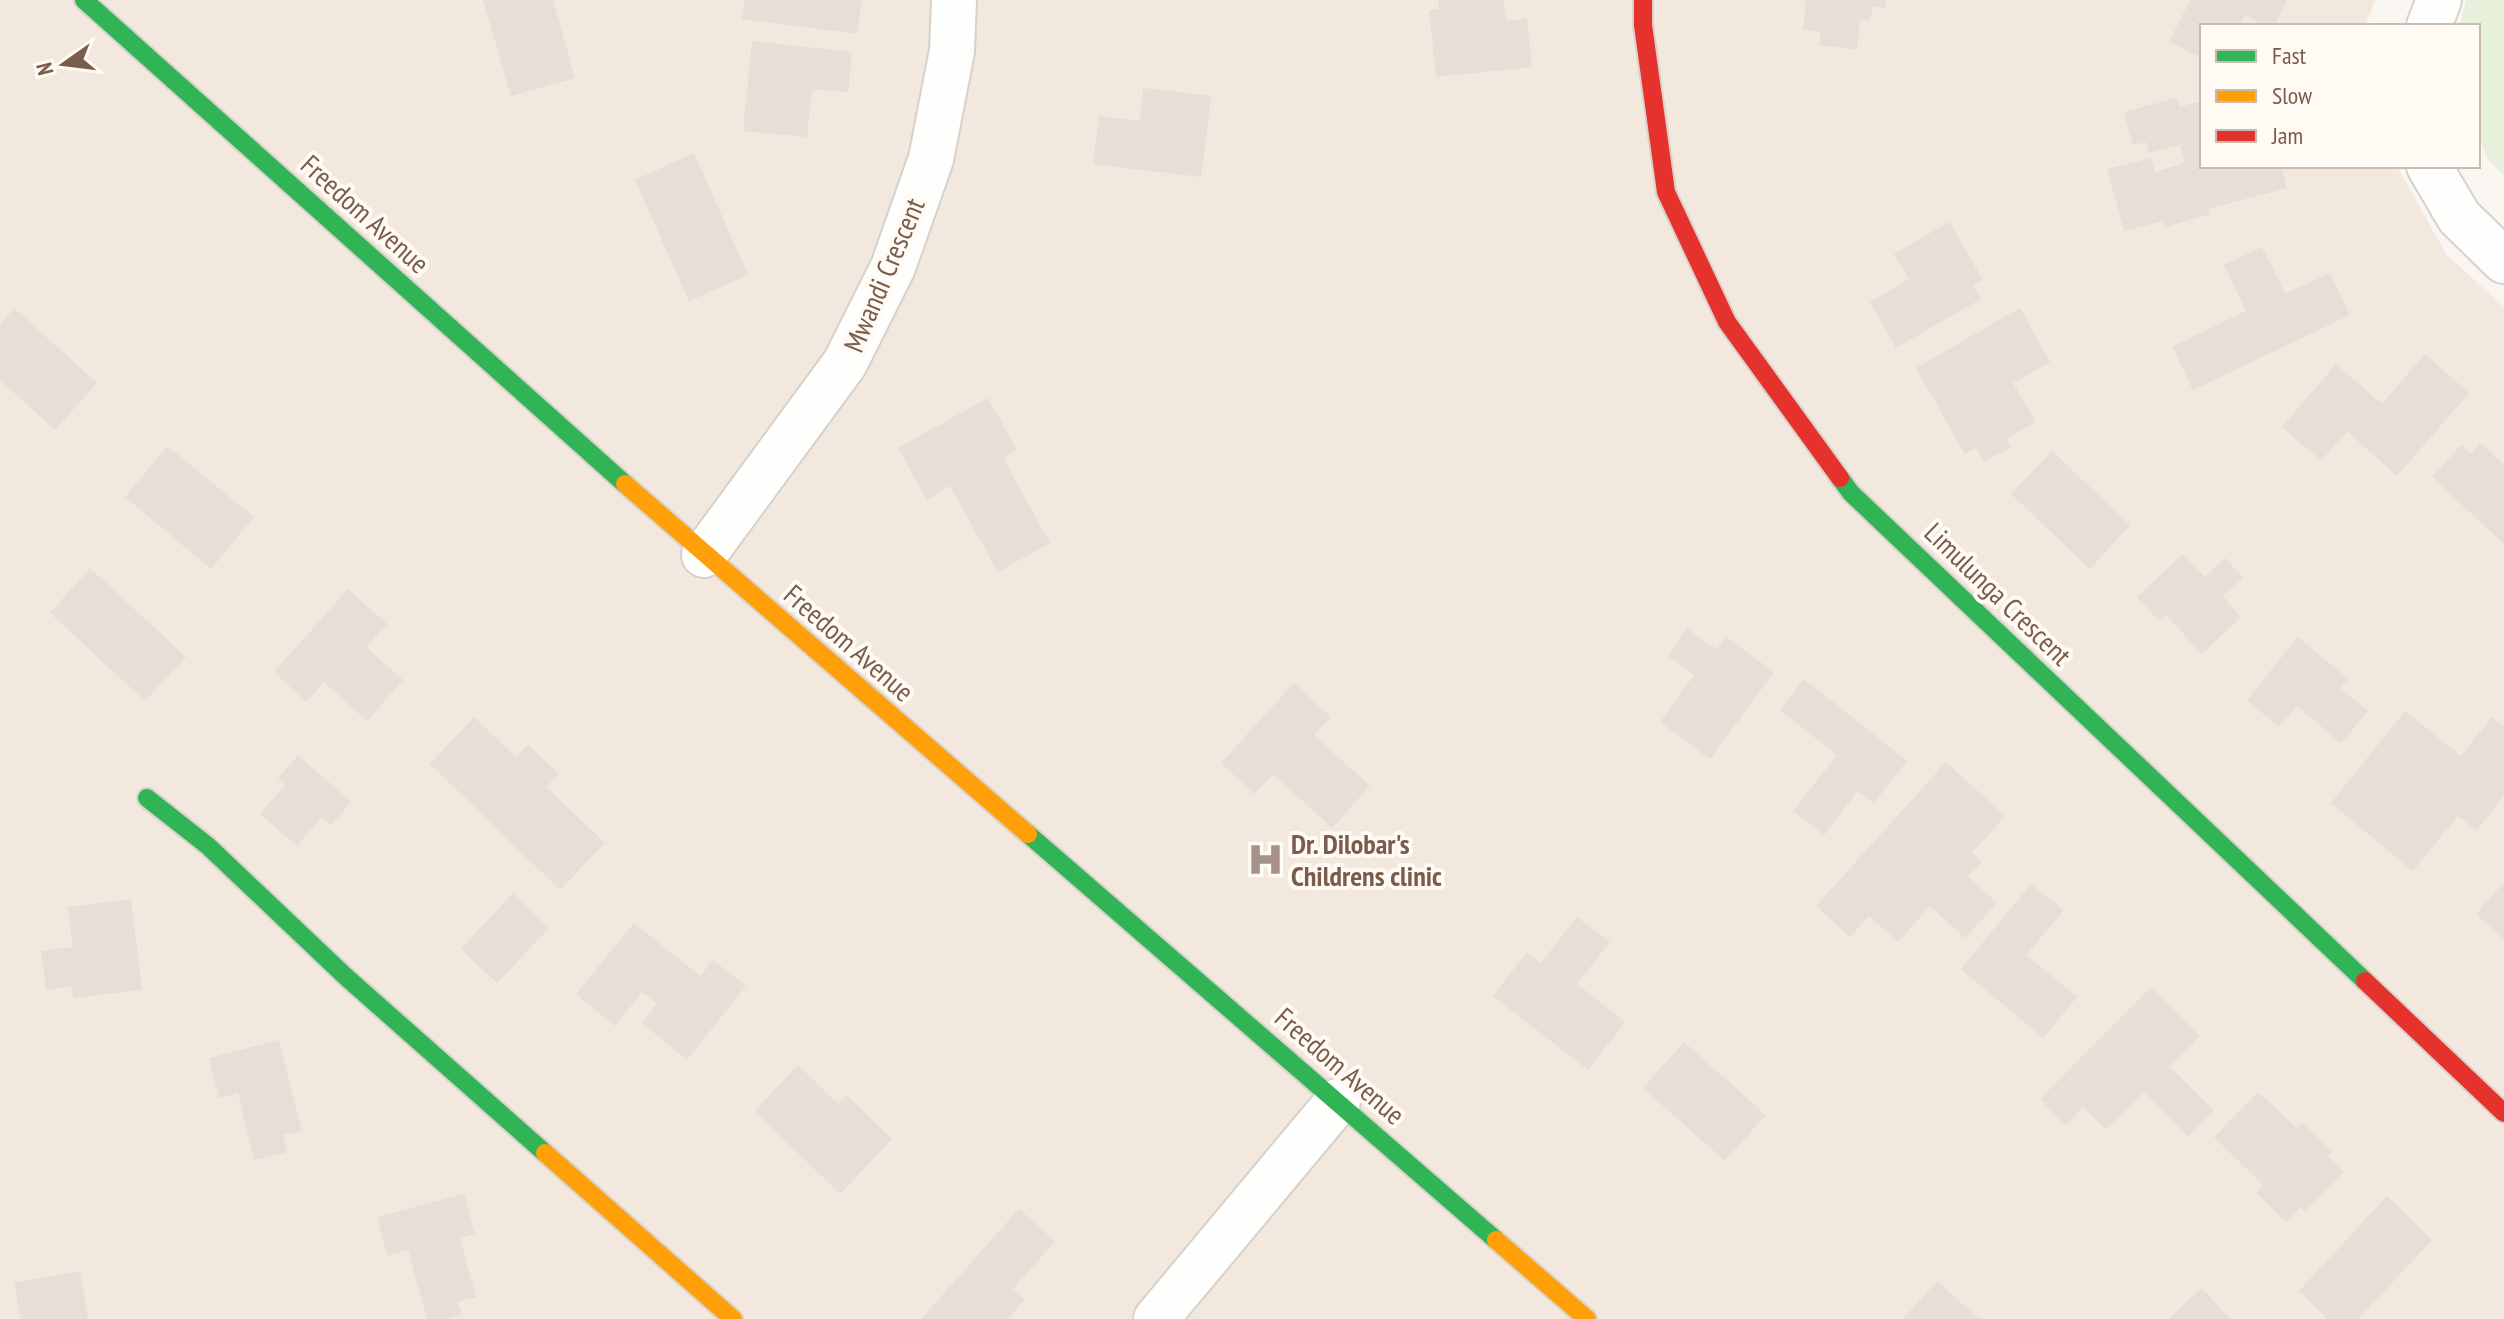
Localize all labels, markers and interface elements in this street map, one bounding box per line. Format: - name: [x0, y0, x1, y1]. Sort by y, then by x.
- north arrow: [24, 24, 104, 104]
- legend: [2200, 24, 2480, 168]
- text: Fast: [2272, 40, 2307, 71]
- text: N: [30, 60, 60, 78]
- text: Slow: [2272, 80, 2313, 111]
- text: Jam: [2271, 120, 2303, 151]
- street label: Freedom Avenue: [293, 146, 437, 281]
- street label: Mwandi Crescent: [834, 192, 933, 358]
- street label: Limulunga Crescent: [1917, 514, 2080, 673]
- street label: Freedom Avenue: [777, 576, 922, 709]
- place label: Dr. Dilobar's Childrens clinic: [1291, 825, 1442, 894]
- hospital icon: Dr. Dilobar's Childrens clinic: [1246, 841, 1284, 879]
- street label: Freedom Avenue: [1268, 999, 1413, 1132]

